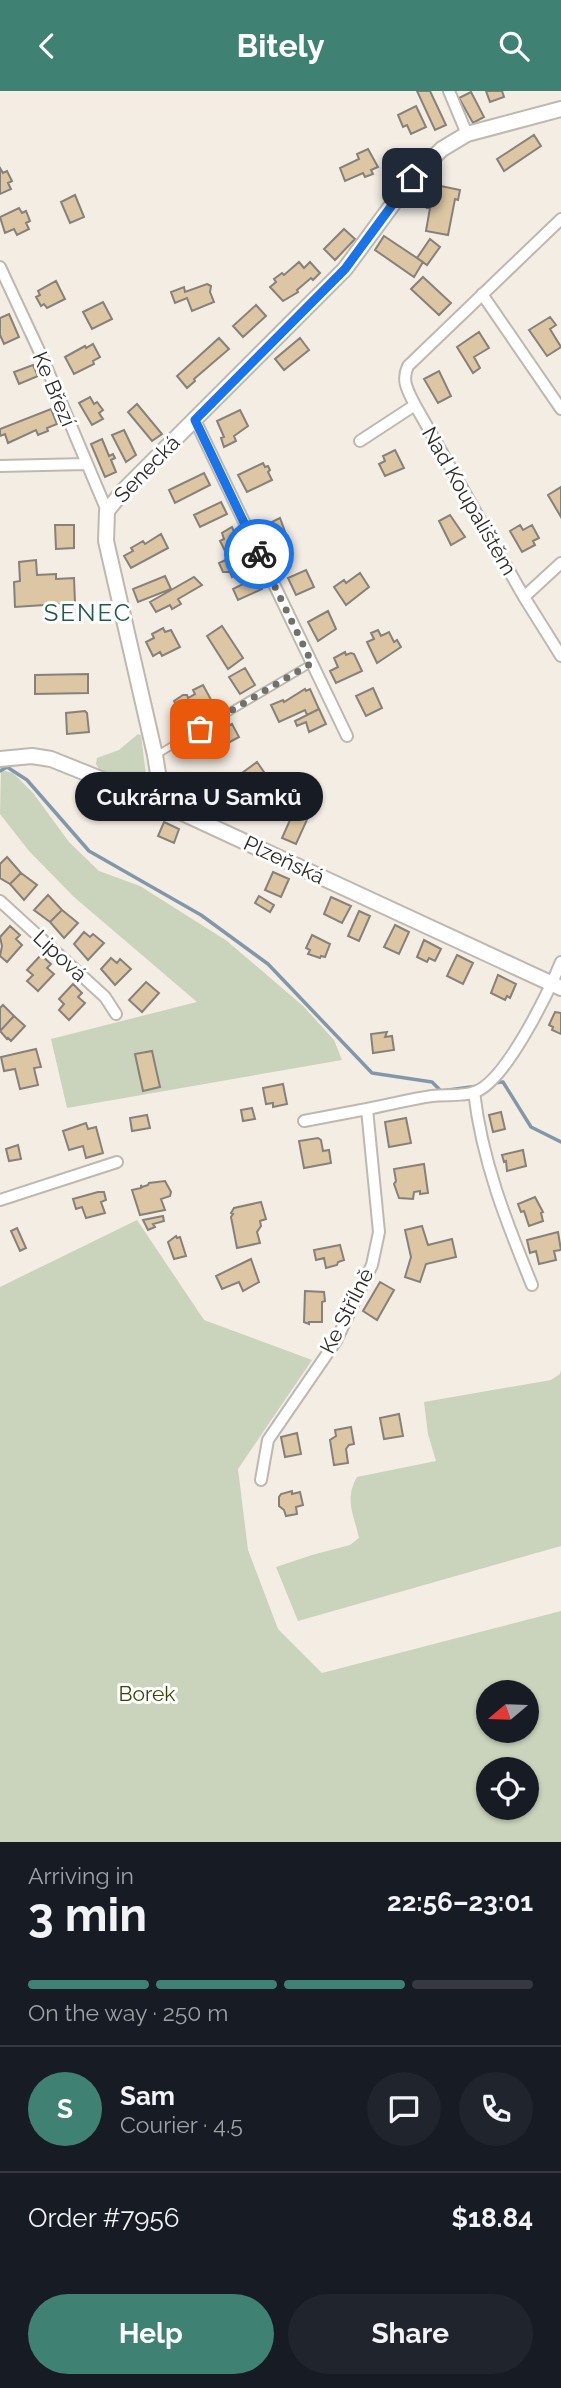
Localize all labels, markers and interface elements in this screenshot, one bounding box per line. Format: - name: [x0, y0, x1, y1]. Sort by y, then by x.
- icon: back: [28, 27, 66, 65]
- text: Bitely: [236, 27, 325, 64]
- icon: search: [495, 27, 533, 65]
- pin: [382, 148, 442, 208]
- icon: home: [393, 159, 431, 197]
- street label: Ke Březí: [28, 348, 81, 430]
- street label: Nad Koupalištěm: [417, 422, 522, 579]
- street label: Senecká: [109, 430, 185, 507]
- courier: [224, 519, 294, 589]
- icon: bike: [240, 535, 278, 573]
- district label: SENEC: [44, 598, 132, 627]
- pin: [170, 699, 230, 759]
- icon: bag: [181, 710, 219, 748]
- callout: Cukrárna U Samků: [76, 771, 324, 820]
- text: Cukrárna U Samků: [97, 783, 301, 810]
- street label: Plzeňská: [240, 830, 329, 889]
- street label: Lipová: [28, 925, 92, 987]
- street label: Ke Střílně: [314, 1264, 379, 1358]
- north arrow: [476, 1680, 539, 1743]
- map controls: [476, 1680, 539, 1820]
- park label: Borek: [119, 1681, 175, 1706]
- button: locate: [476, 1757, 539, 1820]
- text: Arriving in: [28, 1862, 134, 1889]
- text: 22:56–23:01: [387, 1887, 533, 1917]
- text: 3 min: [28, 1888, 147, 1942]
- text: On the way · 250 m: [28, 1999, 228, 2026]
- button: chat: [367, 2072, 441, 2146]
- button: phone: [459, 2072, 533, 2146]
- text: Sam: [120, 2081, 175, 2111]
- text: S: [57, 2094, 73, 2124]
- text: Courier · 4.5: [120, 2111, 243, 2138]
- text: Order #7956: [28, 2203, 179, 2233]
- text: $18.84: [452, 2203, 533, 2233]
- button: Help: [28, 2294, 274, 2374]
- button: Share: [288, 2294, 533, 2374]

